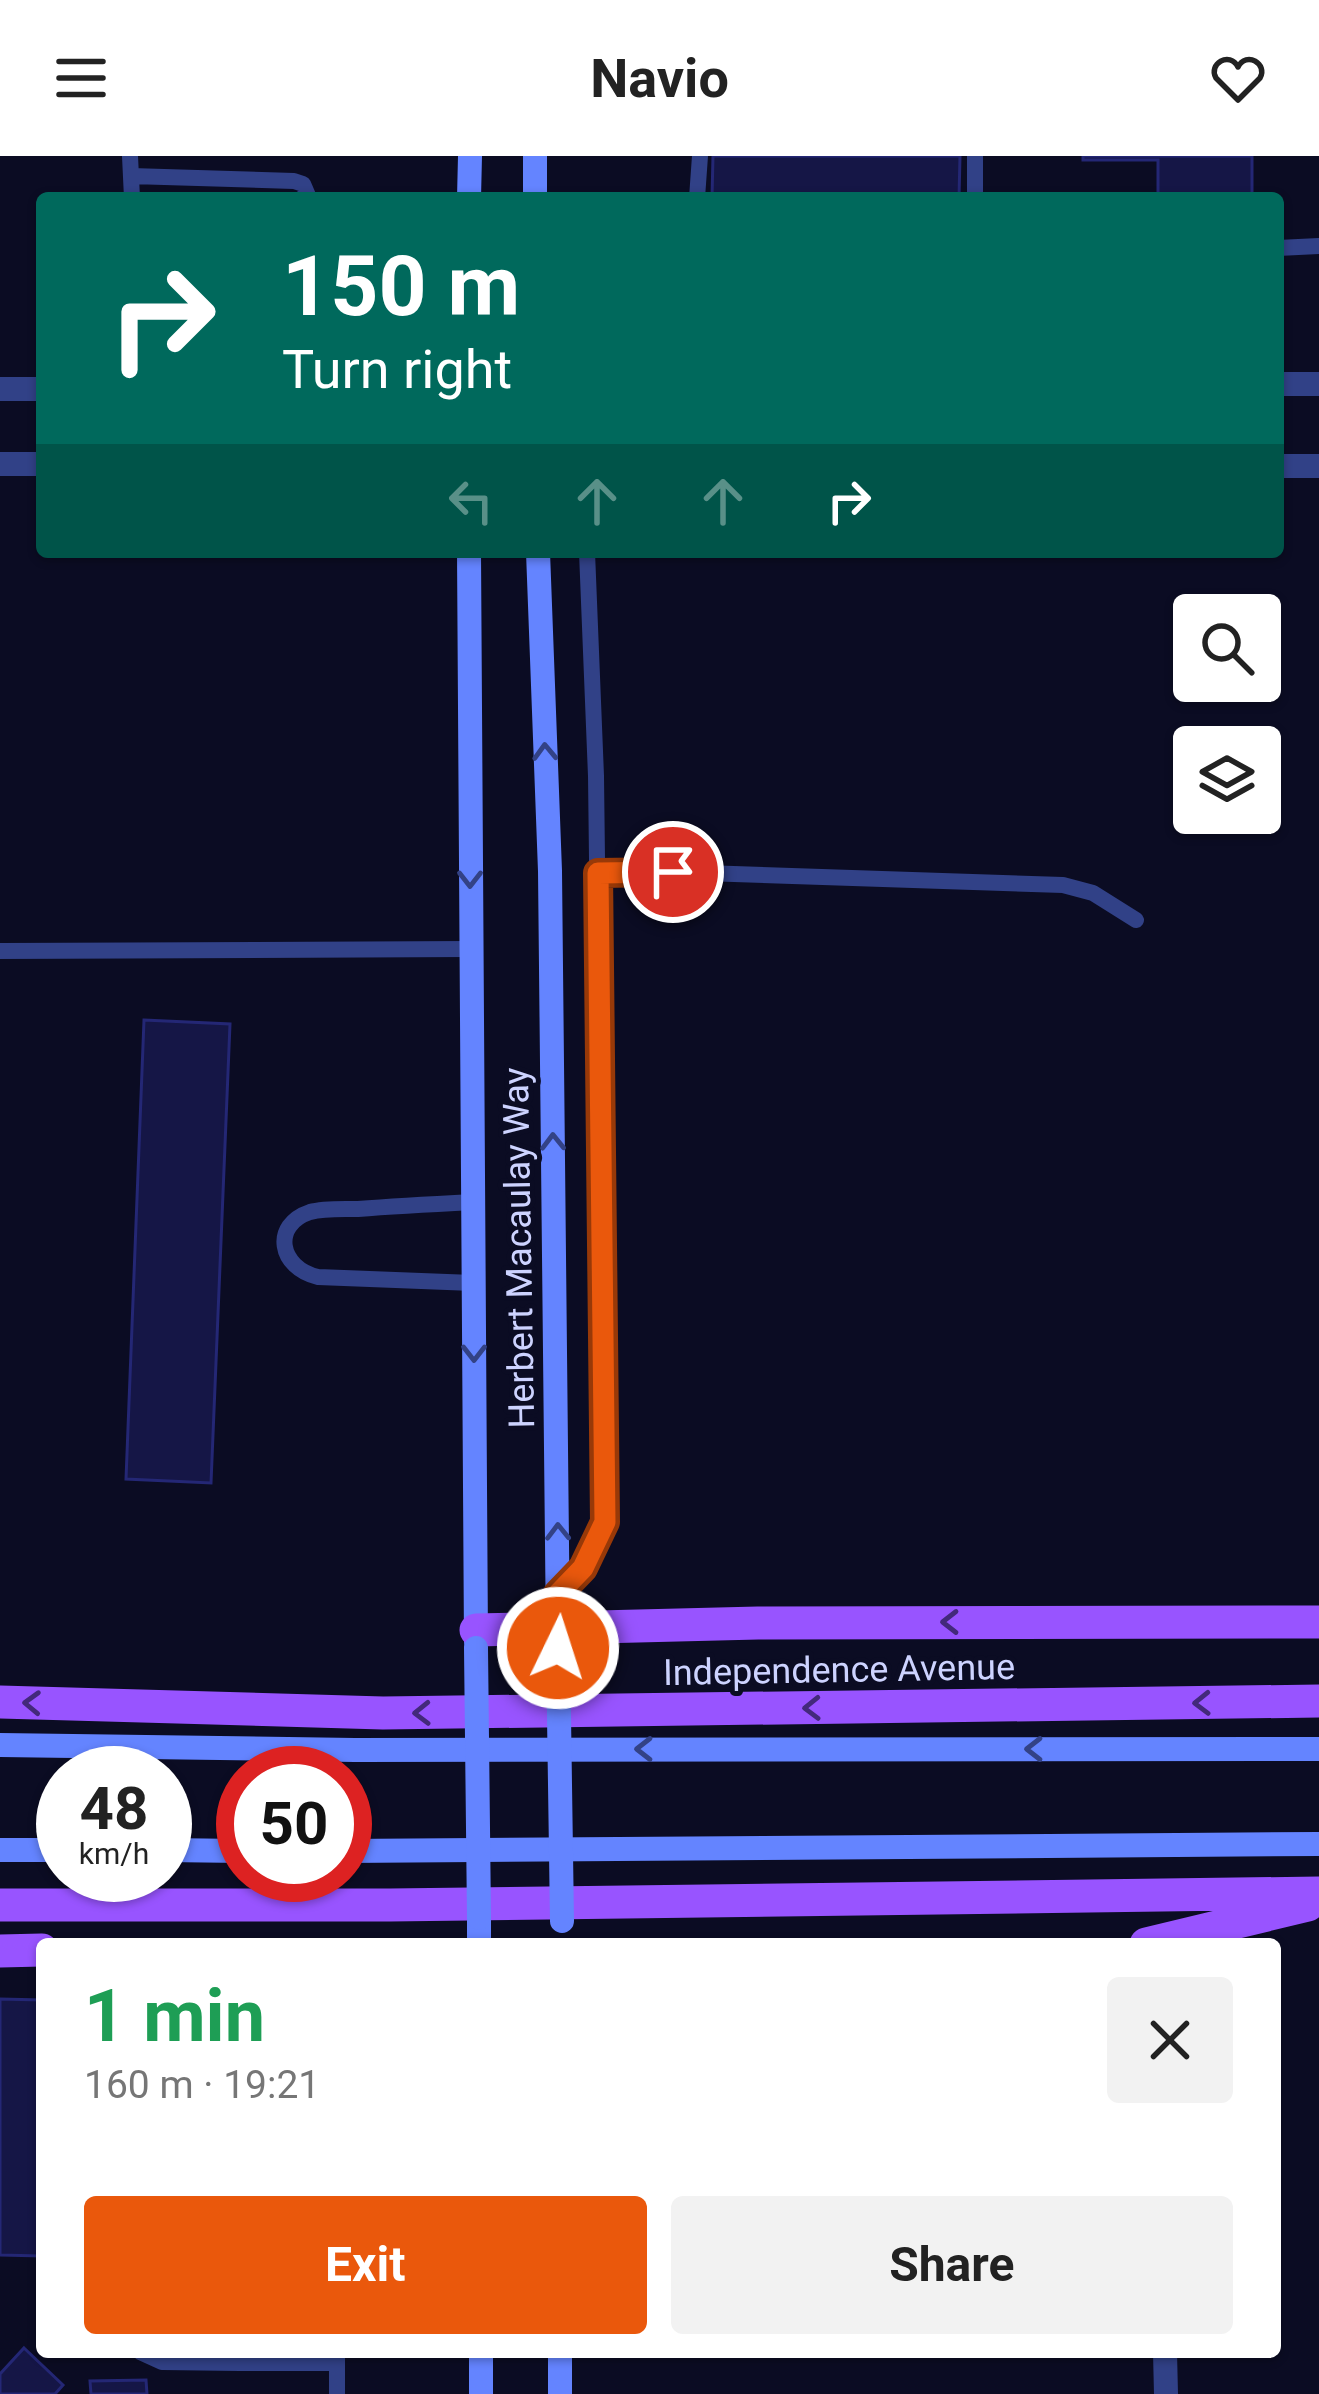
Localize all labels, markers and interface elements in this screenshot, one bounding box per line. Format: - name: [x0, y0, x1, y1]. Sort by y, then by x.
- icon: menu: [48, 45, 114, 111]
- icon: heart: [1205, 45, 1271, 111]
- text: Navio: [590, 47, 729, 110]
- text: 150 m: [282, 237, 520, 336]
- icon: right: [84, 240, 240, 396]
- text: Turn right: [282, 338, 512, 401]
- icon: left: [438, 468, 504, 534]
- icon: ahead: [564, 468, 630, 534]
- icon: ahead: [690, 468, 756, 534]
- icon: right: [816, 468, 882, 534]
- map controls: [1173, 594, 1281, 834]
- button: search: [1173, 594, 1281, 702]
- button: layers: [1173, 726, 1281, 834]
- one-way arrow: [533, 742, 559, 761]
- pin: [622, 821, 724, 923]
- icon: arrive: [640, 839, 706, 905]
- one-way arrow: [457, 871, 483, 889]
- street label: Herbert Macaulay Way: [495, 1067, 543, 1429]
- one-way arrow: [540, 1132, 566, 1150]
- one-way arrow: [460, 1344, 486, 1363]
- one-way arrow: [545, 1522, 571, 1541]
- position arrow: [495, 1585, 621, 1711]
- one-way arrow: [940, 1609, 959, 1635]
- street label: Independence Avenue: [663, 1646, 1015, 1694]
- one-way arrow: [22, 1690, 41, 1716]
- one-way arrow: [1192, 1690, 1210, 1716]
- one-way arrow: [802, 1695, 820, 1721]
- one-way arrow: [412, 1700, 430, 1726]
- one-way arrow: [634, 1736, 652, 1762]
- one-way arrow: [1024, 1736, 1042, 1762]
- speed limit sign: 50: [216, 1746, 372, 1902]
- text: 48: [80, 1773, 148, 1844]
- text: km/h: [79, 1836, 149, 1871]
- text: 1 min: [84, 1974, 265, 2059]
- button: close: [1107, 1977, 1233, 2103]
- text: 160 m · 19:21: [84, 2062, 320, 2108]
- button: Exit: [84, 2196, 647, 2334]
- button: Share: [671, 2196, 1233, 2334]

